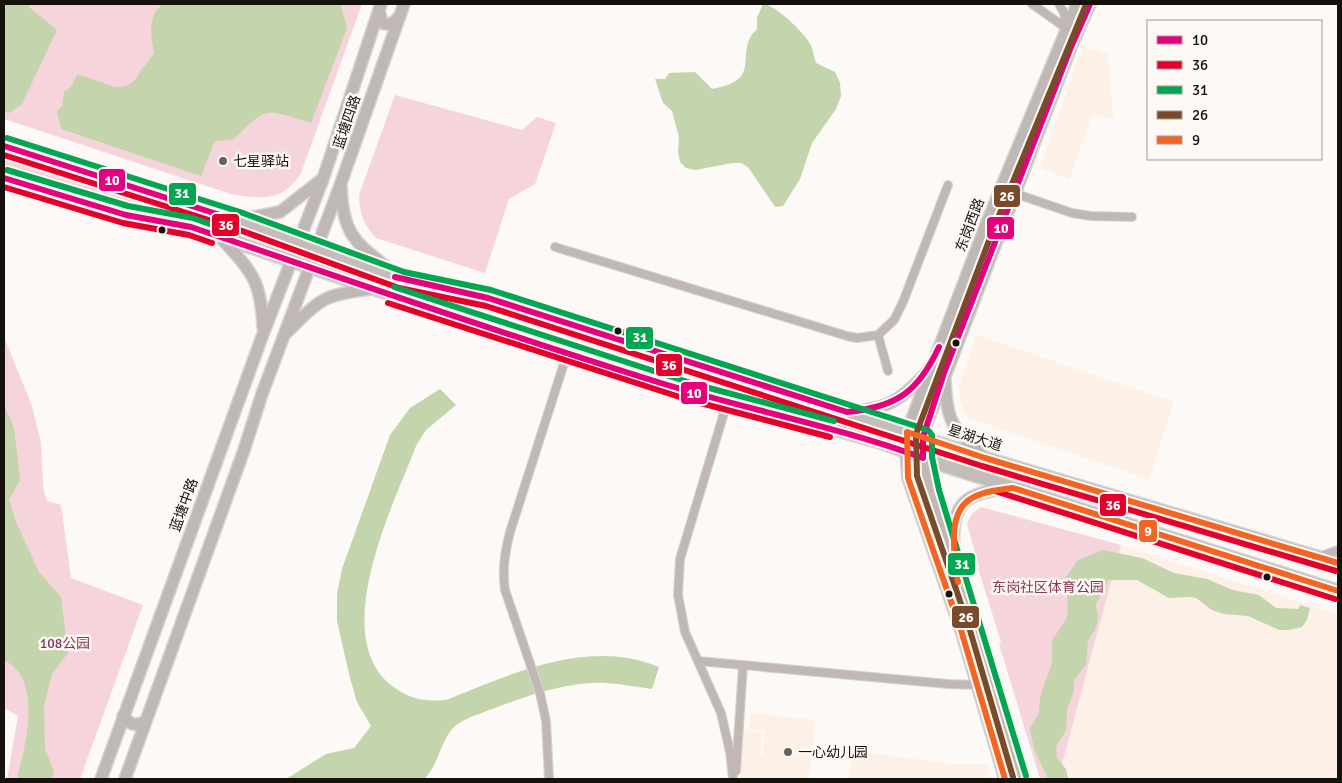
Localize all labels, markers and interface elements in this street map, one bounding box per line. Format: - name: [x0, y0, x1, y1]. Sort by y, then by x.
- legend: [1147, 20, 1322, 160]
- text: 10: [1192, 31, 1208, 49]
- text: 36: [1192, 56, 1208, 74]
- text: 31: [1192, 81, 1208, 99]
- street label: 蓝塘四路: [330, 93, 364, 151]
- text: 26: [1192, 106, 1208, 124]
- text: 9: [1192, 131, 1200, 149]
- place label: 七星驿站: [233, 153, 289, 170]
- marker: 七星驿站: [217, 155, 229, 167]
- line badge: 10: [98, 168, 126, 192]
- text: 10: [104, 172, 120, 189]
- line badge: 31: [168, 182, 197, 206]
- line badge: 26: [993, 184, 1021, 208]
- text: 31: [174, 185, 190, 202]
- text: 26: [999, 188, 1015, 205]
- street label: 东岗西路: [952, 196, 988, 254]
- line badge: 36: [211, 213, 240, 237]
- line badge: 10: [986, 216, 1015, 240]
- text: 36: [218, 217, 234, 234]
- text: 10: [993, 220, 1009, 237]
- unlabelled marker: [157, 225, 167, 235]
- unlabelled marker: [613, 326, 623, 336]
- line badge: 31: [625, 326, 654, 350]
- text: 31: [632, 329, 648, 346]
- unlabelled marker: [951, 338, 961, 348]
- line badge: 36: [655, 353, 683, 377]
- text: 36: [661, 357, 677, 374]
- line badge: 10: [680, 381, 708, 405]
- text: 10: [686, 385, 702, 402]
- street label: 星湖大道: [946, 421, 1004, 455]
- street label: 蓝塘中路: [166, 476, 202, 534]
- line badge: 36: [1099, 493, 1127, 517]
- text: 36: [1105, 497, 1121, 514]
- line badge: 9: [1138, 519, 1158, 543]
- text: 9: [1144, 523, 1152, 540]
- line badge: 31: [947, 552, 976, 576]
- text: 31: [954, 556, 970, 573]
- unlabelled marker: [1262, 572, 1272, 582]
- park label: 东岗社区体育公园: [992, 579, 1104, 596]
- unlabelled marker: [944, 589, 954, 599]
- line badge: 26: [951, 605, 980, 629]
- text: 26: [958, 609, 974, 626]
- park label: 108公园: [40, 635, 90, 652]
- place label: 一心幼儿园: [798, 744, 868, 761]
- marker: 一心幼儿园: [782, 746, 794, 758]

